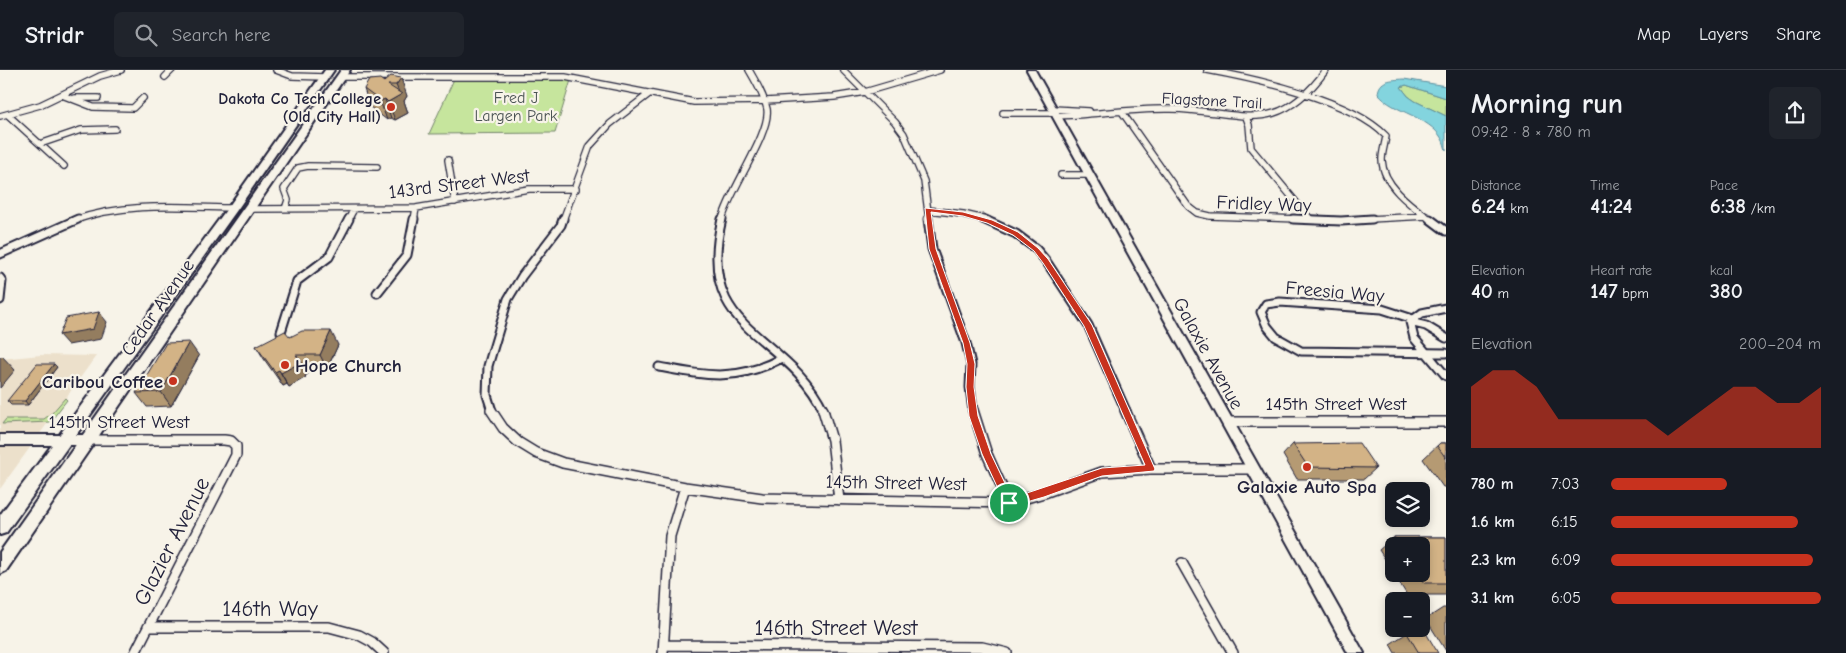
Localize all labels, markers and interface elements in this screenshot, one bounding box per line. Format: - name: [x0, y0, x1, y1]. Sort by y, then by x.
- search box: [114, 12, 464, 57]
- text: Stridr: [25, 21, 84, 49]
- icon: search: [132, 21, 160, 49]
- text: Search here: [172, 24, 271, 46]
- text: Map: [1637, 24, 1671, 45]
- text: Layers: [1699, 24, 1748, 45]
- text: Share: [1776, 24, 1821, 45]
- button: share: [1769, 87, 1821, 139]
- text: Morning run: [1471, 88, 1623, 120]
- park label: Fred J Largen Park: [474, 89, 558, 125]
- street label: Flagstone Trail: [1161, 89, 1263, 113]
- place label: Dakota Co Tech College (Old City Hall): [218, 90, 381, 126]
- marker: Dakota Co Tech College (Old City Hall): [385, 101, 397, 113]
- text: 09:42 · 8 × 780 m: [1471, 123, 1591, 141]
- street label: 143rd Street West: [387, 164, 531, 204]
- text: Distance: [1471, 177, 1521, 194]
- text: Time: [1590, 177, 1619, 194]
- text: Pace: [1710, 177, 1738, 194]
- street label: Fridley Way: [1216, 191, 1312, 217]
- text: 6.24: [1471, 194, 1505, 218]
- text: 41:24: [1590, 194, 1632, 218]
- text: 6:38: [1710, 194, 1746, 218]
- text: km: [1505, 200, 1529, 217]
- text: /km: [1746, 200, 1775, 217]
- street label: Cedar Avenue: [116, 255, 199, 360]
- text: Elevation: [1471, 262, 1525, 279]
- text: Heart rate: [1590, 262, 1652, 279]
- text: kcal: [1710, 262, 1733, 279]
- street label: Freesia Way: [1285, 277, 1386, 307]
- text: 40: [1471, 279, 1493, 303]
- text: 147: [1590, 279, 1618, 303]
- text: 380: [1710, 279, 1743, 303]
- text: m: [1493, 285, 1509, 302]
- text: bpm: [1618, 285, 1649, 302]
- street label: Galaxie Avenue: [1168, 294, 1248, 413]
- text: Elevation: [1471, 335, 1532, 353]
- text: 200–204 m: [1739, 335, 1821, 353]
- place label: Hope Church: [295, 355, 402, 377]
- marker: Hope Church: [279, 359, 291, 371]
- place label: Caribou Coffee: [42, 371, 163, 393]
- marker: Caribou Coffee: [167, 375, 179, 387]
- street label: 145th Street West: [1266, 393, 1407, 415]
- street label: 145th Street West: [49, 411, 190, 433]
- marker: Galaxie Auto Spa: [1301, 461, 1313, 473]
- street label: 145th Street West: [825, 471, 967, 495]
- street label: Glazier Avenue: [128, 473, 215, 610]
- text: 780 m: [1471, 475, 1514, 493]
- text: 7:03: [1551, 475, 1579, 493]
- place label: Galaxie Auto Spa: [1237, 476, 1377, 498]
- pin: [988, 482, 1030, 524]
- map controls: [1385, 482, 1430, 637]
- button: layers: [1385, 482, 1430, 527]
- icon: arrive: [995, 489, 1023, 517]
- text: 1.6 km: [1471, 513, 1515, 531]
- text: 6:15: [1551, 513, 1578, 531]
- button: +: [1385, 537, 1430, 582]
- text: 2.3 km: [1471, 551, 1516, 569]
- text: 6:09: [1551, 551, 1581, 569]
- text: 3.1 km: [1471, 589, 1514, 607]
- text: 6:05: [1551, 589, 1581, 607]
- button: −: [1385, 592, 1430, 637]
- street label: 146th Way: [222, 596, 318, 622]
- street label: 146th Street West: [754, 615, 918, 641]

